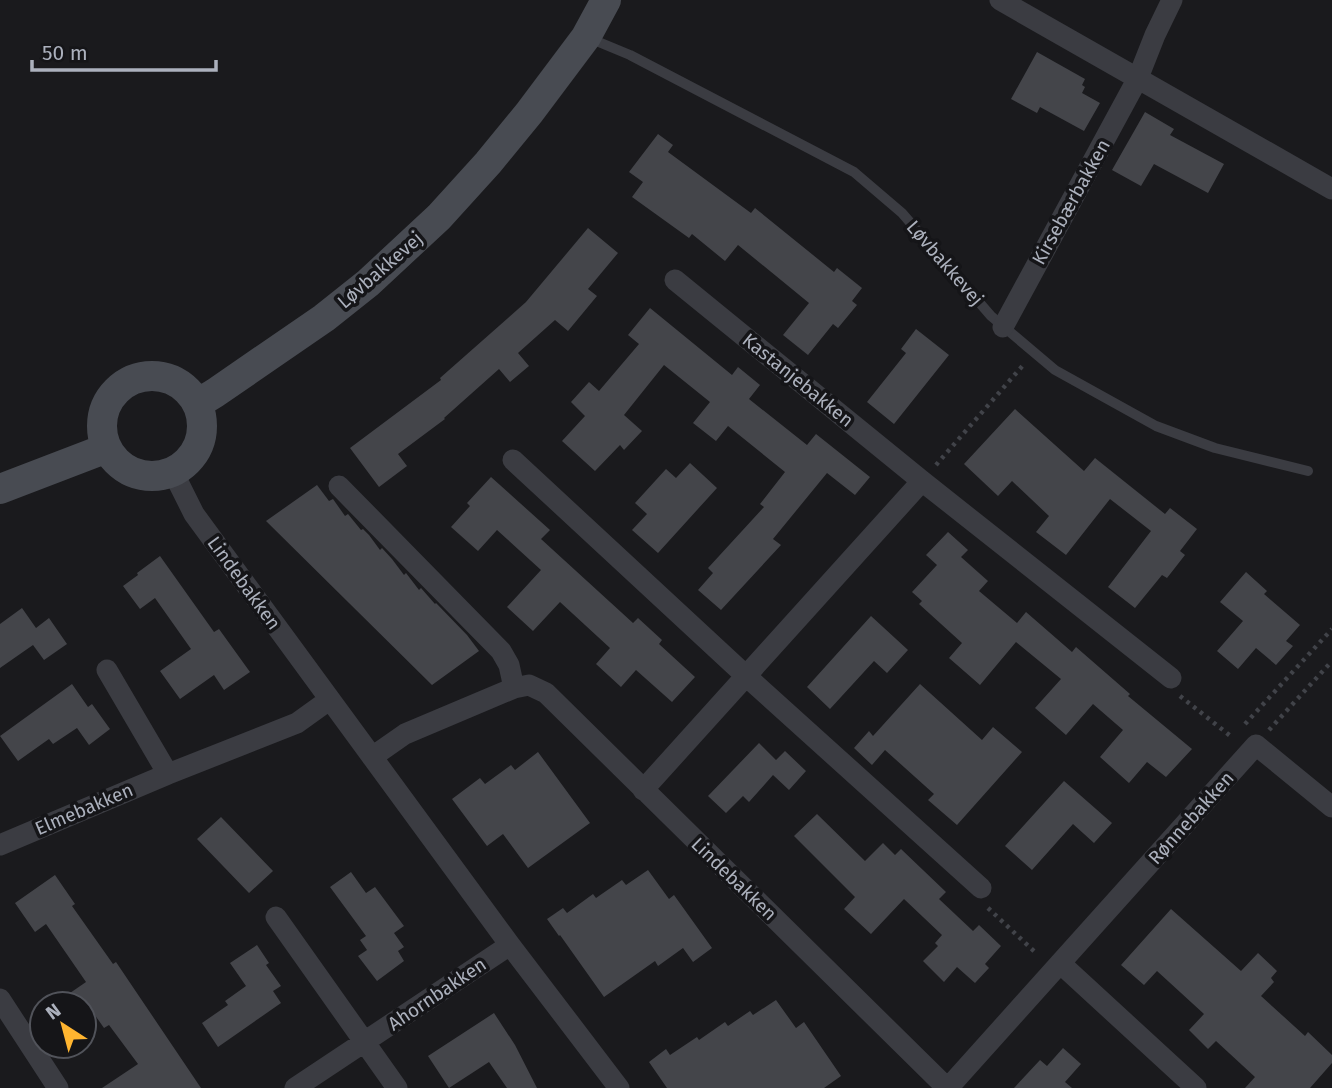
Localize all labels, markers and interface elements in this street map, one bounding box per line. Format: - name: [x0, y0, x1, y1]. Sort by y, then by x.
- scale bar: [32, 28, 215, 72]
- text: 50 m: [42, 40, 88, 66]
- street label: Kirsebærbakken: [1027, 135, 1115, 269]
- street label: Løvbakkevej: [902, 216, 988, 310]
- street label: Løvbakkevej: [333, 227, 427, 313]
- street label: Kastanjebakken: [738, 328, 858, 432]
- street label: Lindebakken: [202, 532, 286, 634]
- street label: Rønnebakken: [1143, 767, 1239, 869]
- street label: Elmebakken: [31, 778, 137, 840]
- street label: Lindebakken: [686, 833, 782, 925]
- street label: Ahornbakken: [383, 953, 491, 1035]
- north arrow: [28, 990, 98, 1060]
- text: N: [41, 999, 65, 1025]

